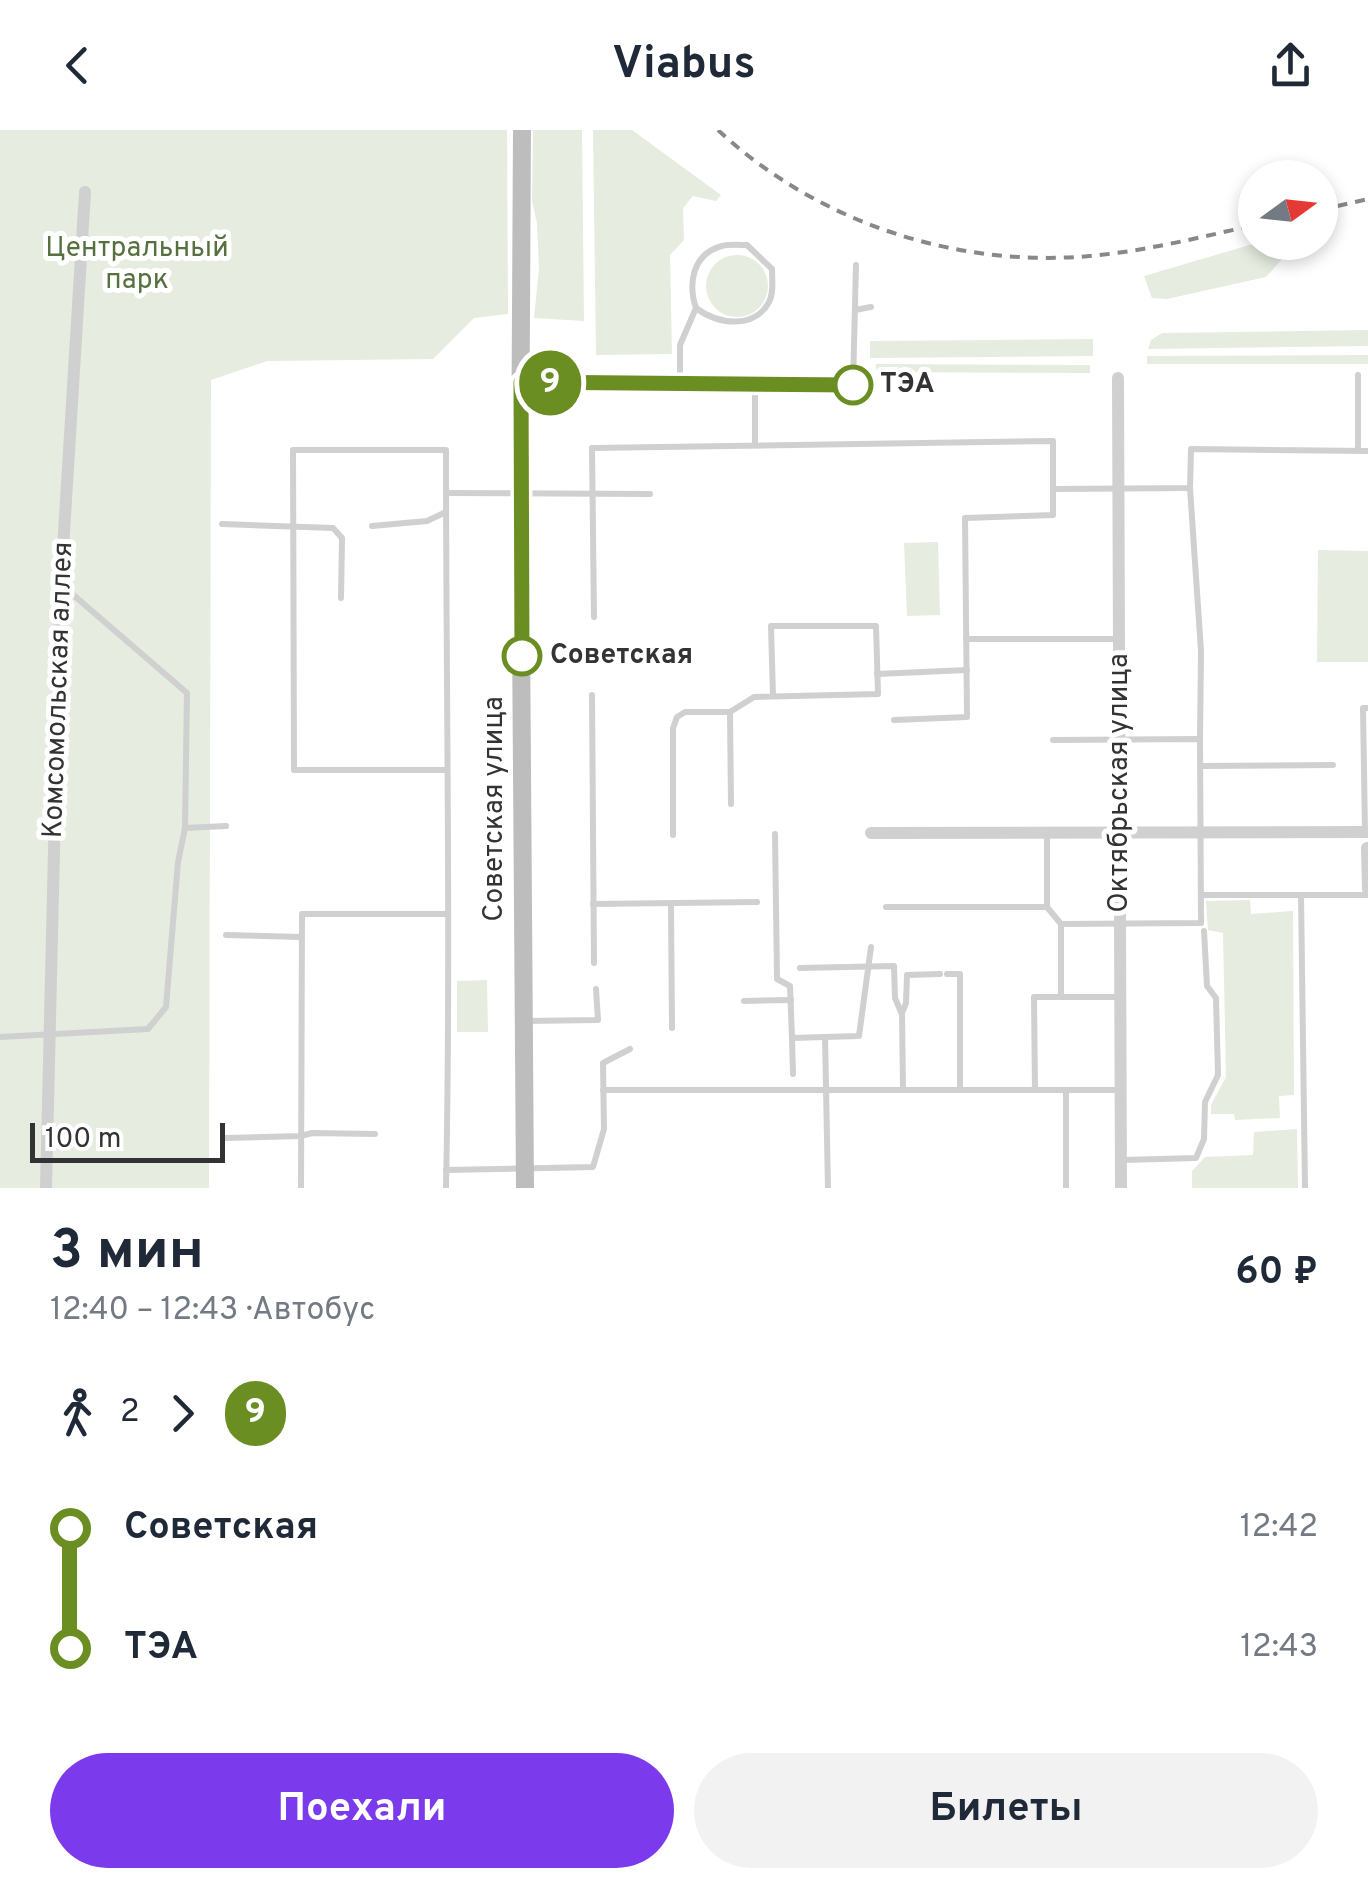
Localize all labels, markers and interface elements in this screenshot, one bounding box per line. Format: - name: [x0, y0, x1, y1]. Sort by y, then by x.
- text: Viabus: [612, 37, 756, 94]
- icon: back: [50, 38, 105, 93]
- icon: share: [1263, 38, 1318, 93]
- north arrow: [1238, 160, 1338, 260]
- map controls: [1238, 160, 1338, 260]
- park label: Центральный парк: [45, 231, 229, 299]
- line badge: 9: [518, 350, 582, 416]
- text: 9: [539, 361, 561, 405]
- marker: ТЭА: [834, 366, 872, 404]
- place label: ТЭА: [880, 367, 935, 403]
- street label: Комсомольская аллея: [36, 541, 82, 839]
- marker: Советская: [503, 637, 541, 675]
- place label: Советская: [550, 638, 693, 674]
- street label: Октябрьская улица: [1102, 653, 1138, 913]
- street label: Советская улица: [477, 696, 513, 922]
- scale bar: [30, 1118, 225, 1162]
- text: 100 m: [45, 1122, 121, 1158]
- text: 3 мин: [50, 1218, 204, 1288]
- text: 60 ₽: [1235, 1249, 1318, 1298]
- text: 12:40 – 12:43 · Автобус: [50, 1291, 375, 1331]
- icon: walk: [50, 1386, 105, 1441]
- icon: forward: [155, 1386, 210, 1441]
- text: 9: [245, 1391, 266, 1435]
- text: 2: [120, 1393, 140, 1433]
- text: Советская: [124, 1504, 318, 1553]
- text: 12:42: [1240, 1508, 1318, 1548]
- text: ТЭА: [124, 1624, 198, 1673]
- text: 12:43: [1240, 1628, 1318, 1668]
- button: Поехали: [50, 1753, 674, 1868]
- button: Билеты: [694, 1753, 1318, 1868]

